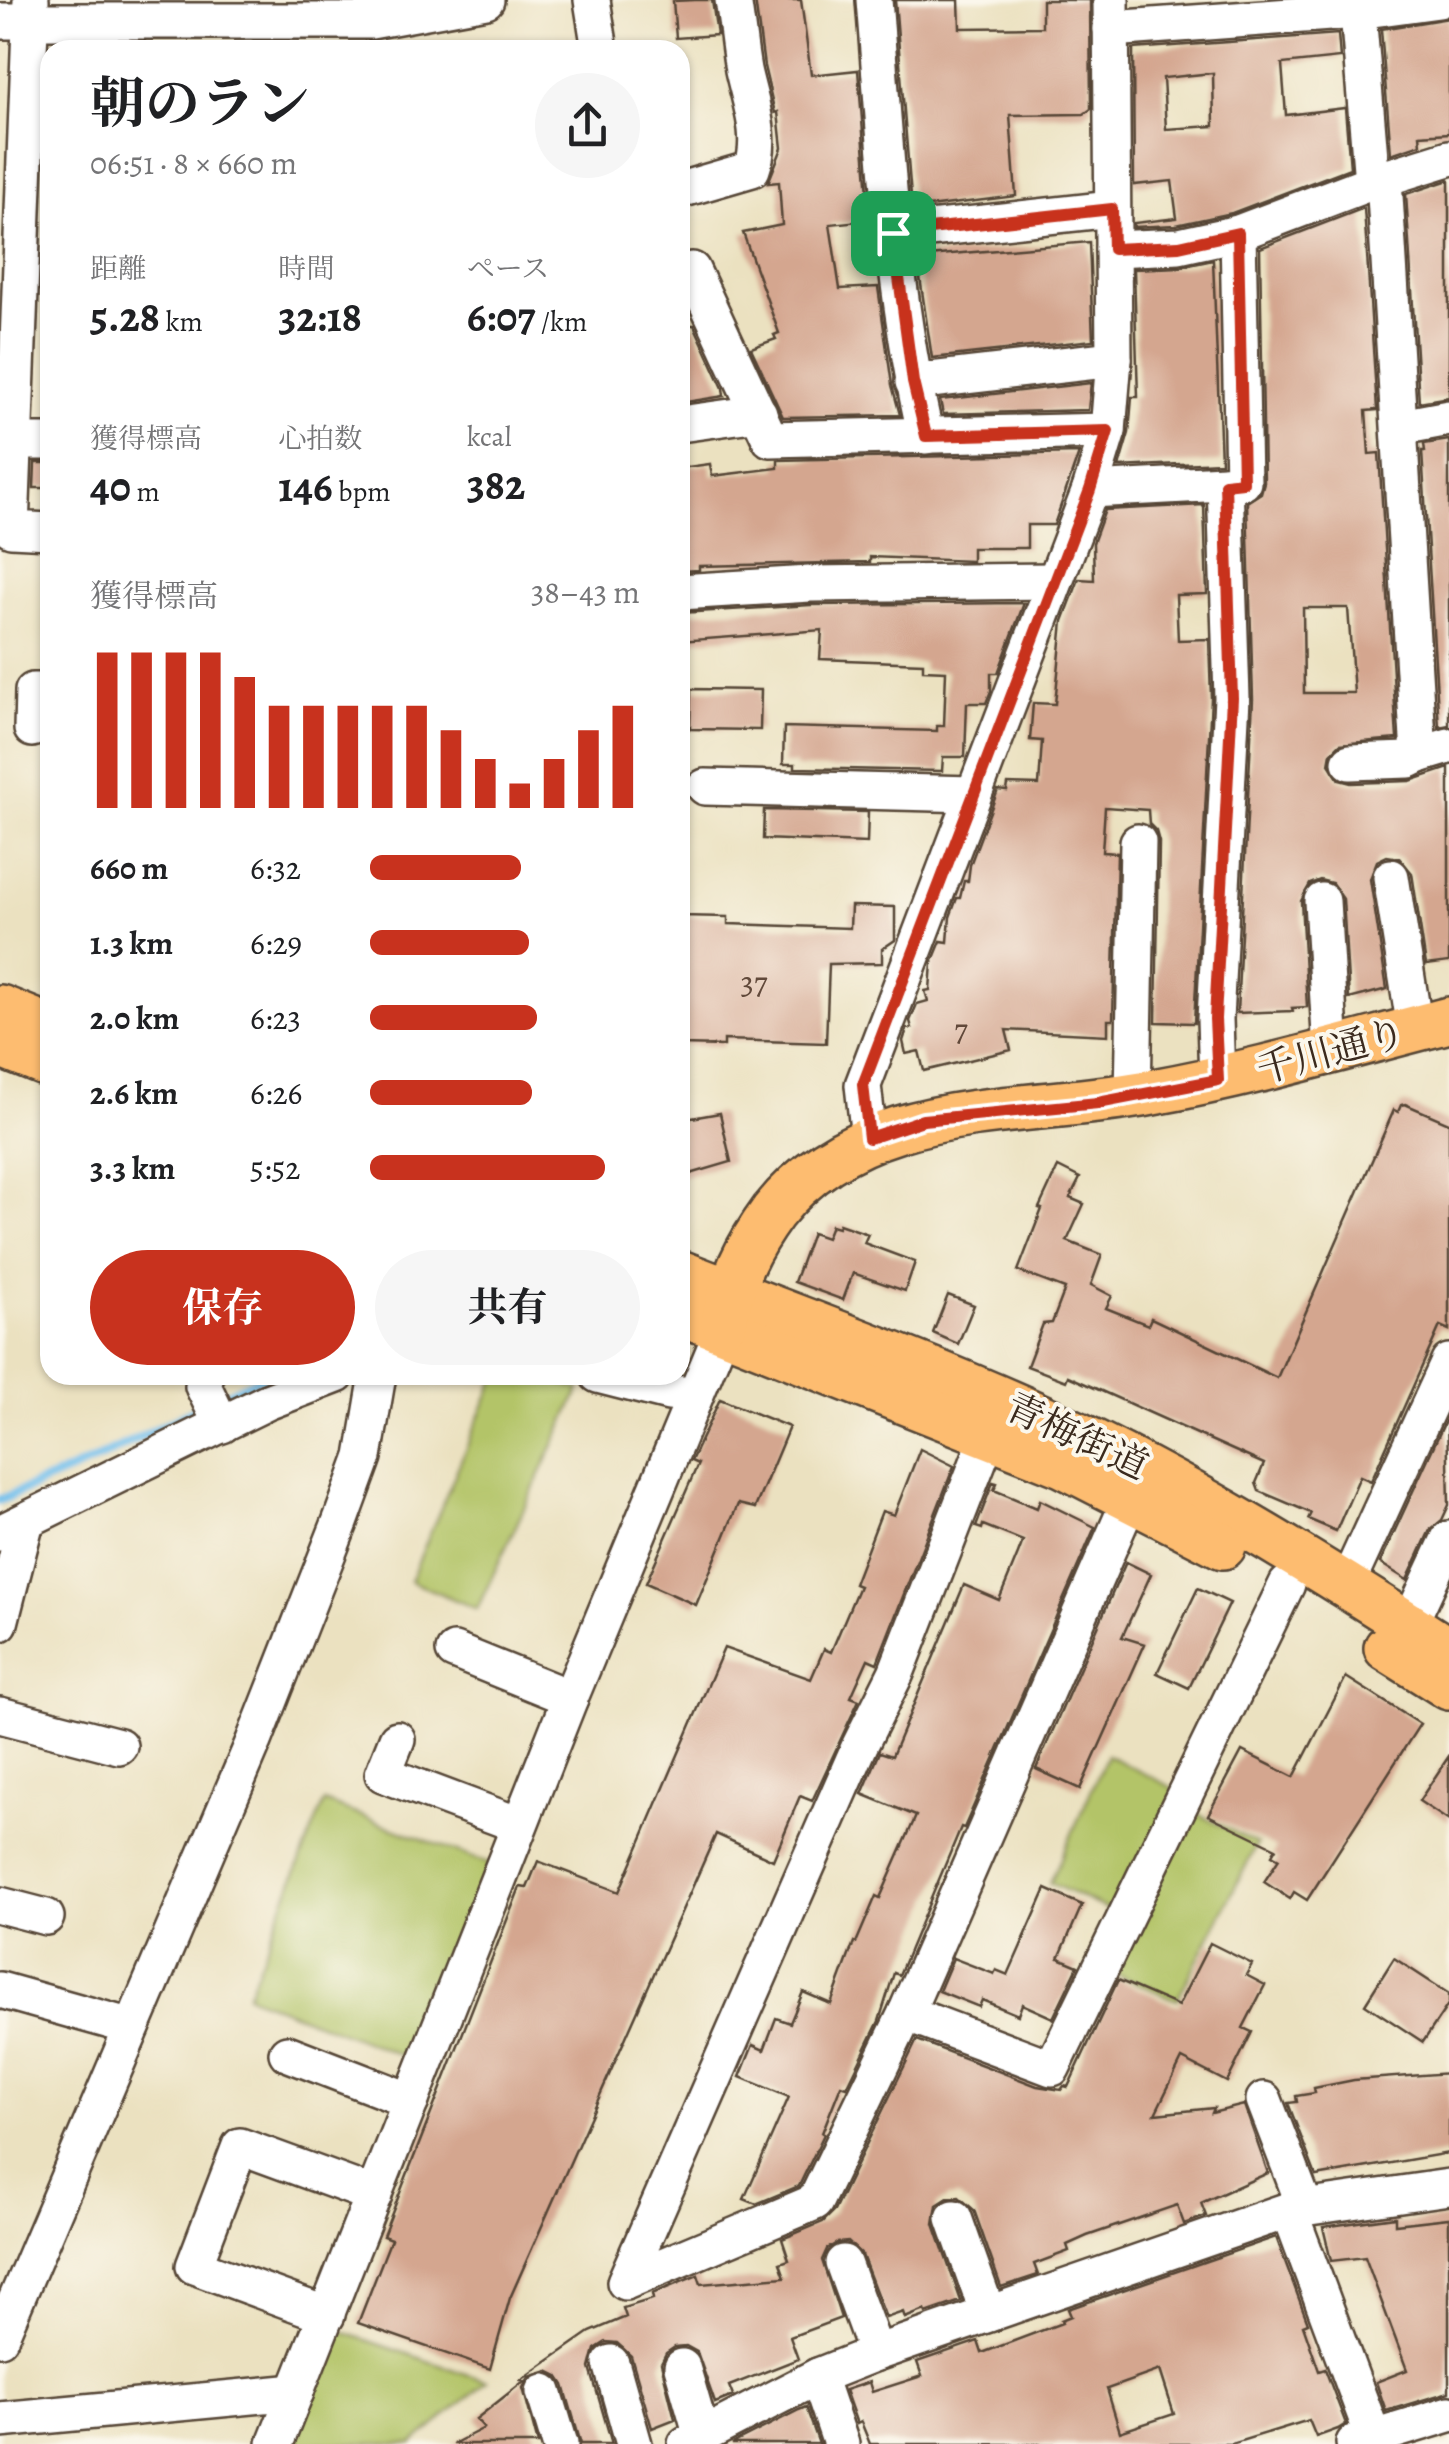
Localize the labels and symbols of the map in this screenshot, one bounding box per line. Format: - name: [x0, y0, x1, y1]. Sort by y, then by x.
- pin: [851, 191, 936, 276]
- house number: 37: [741, 961, 768, 1005]
- street label: 千川通り: [1251, 1006, 1411, 1096]
- house number: 7: [954, 1008, 968, 1052]
- street label: 青梅街道: [997, 1380, 1157, 1492]

